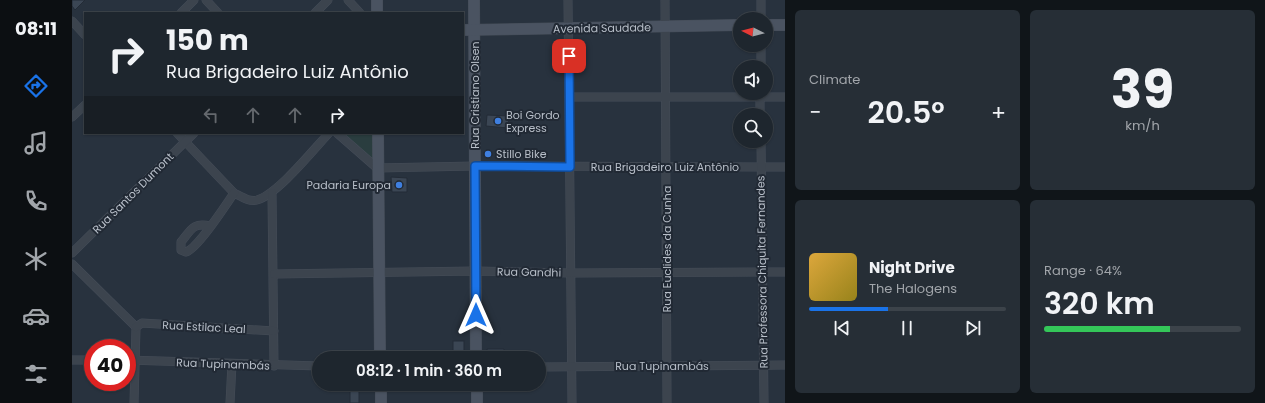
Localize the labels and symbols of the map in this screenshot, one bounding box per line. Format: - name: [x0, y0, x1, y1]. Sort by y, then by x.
- north arrow: [733, 12, 773, 52]
- street label: Avenida Saudade: [553, 19, 651, 37]
- pin: [552, 39, 586, 73]
- street label: Rua Cristiano Olsen: [467, 41, 483, 149]
- place label: Boi Gordo Express: [506, 107, 560, 136]
- marker: Boi Gordo Express: [493, 116, 503, 126]
- place label: Stillo Bike: [496, 146, 547, 162]
- street label: Rua Santos Dumont: [89, 149, 177, 237]
- marker: Stillo Bike: [483, 149, 493, 159]
- street label: Rua Brigadeiro Luiz Antônio: [591, 159, 739, 175]
- street label: Rua Professora Chiquita Fernandes: [752, 175, 772, 369]
- place label: Padaria Europa: [306, 177, 391, 193]
- marker: Padaria Europa: [394, 180, 404, 190]
- street label: Rua Euclides da Cunha: [659, 186, 675, 312]
- street label: Rua Gandhi: [497, 263, 562, 281]
- position arrow: [455, 294, 497, 336]
- street label: Rua Estilac Leal: [162, 317, 246, 337]
- speed limit sign: 40: [84, 339, 136, 391]
- street label: Rua Tupinambás: [176, 354, 270, 374]
- street label: Rua Tupinambás: [615, 358, 709, 374]

